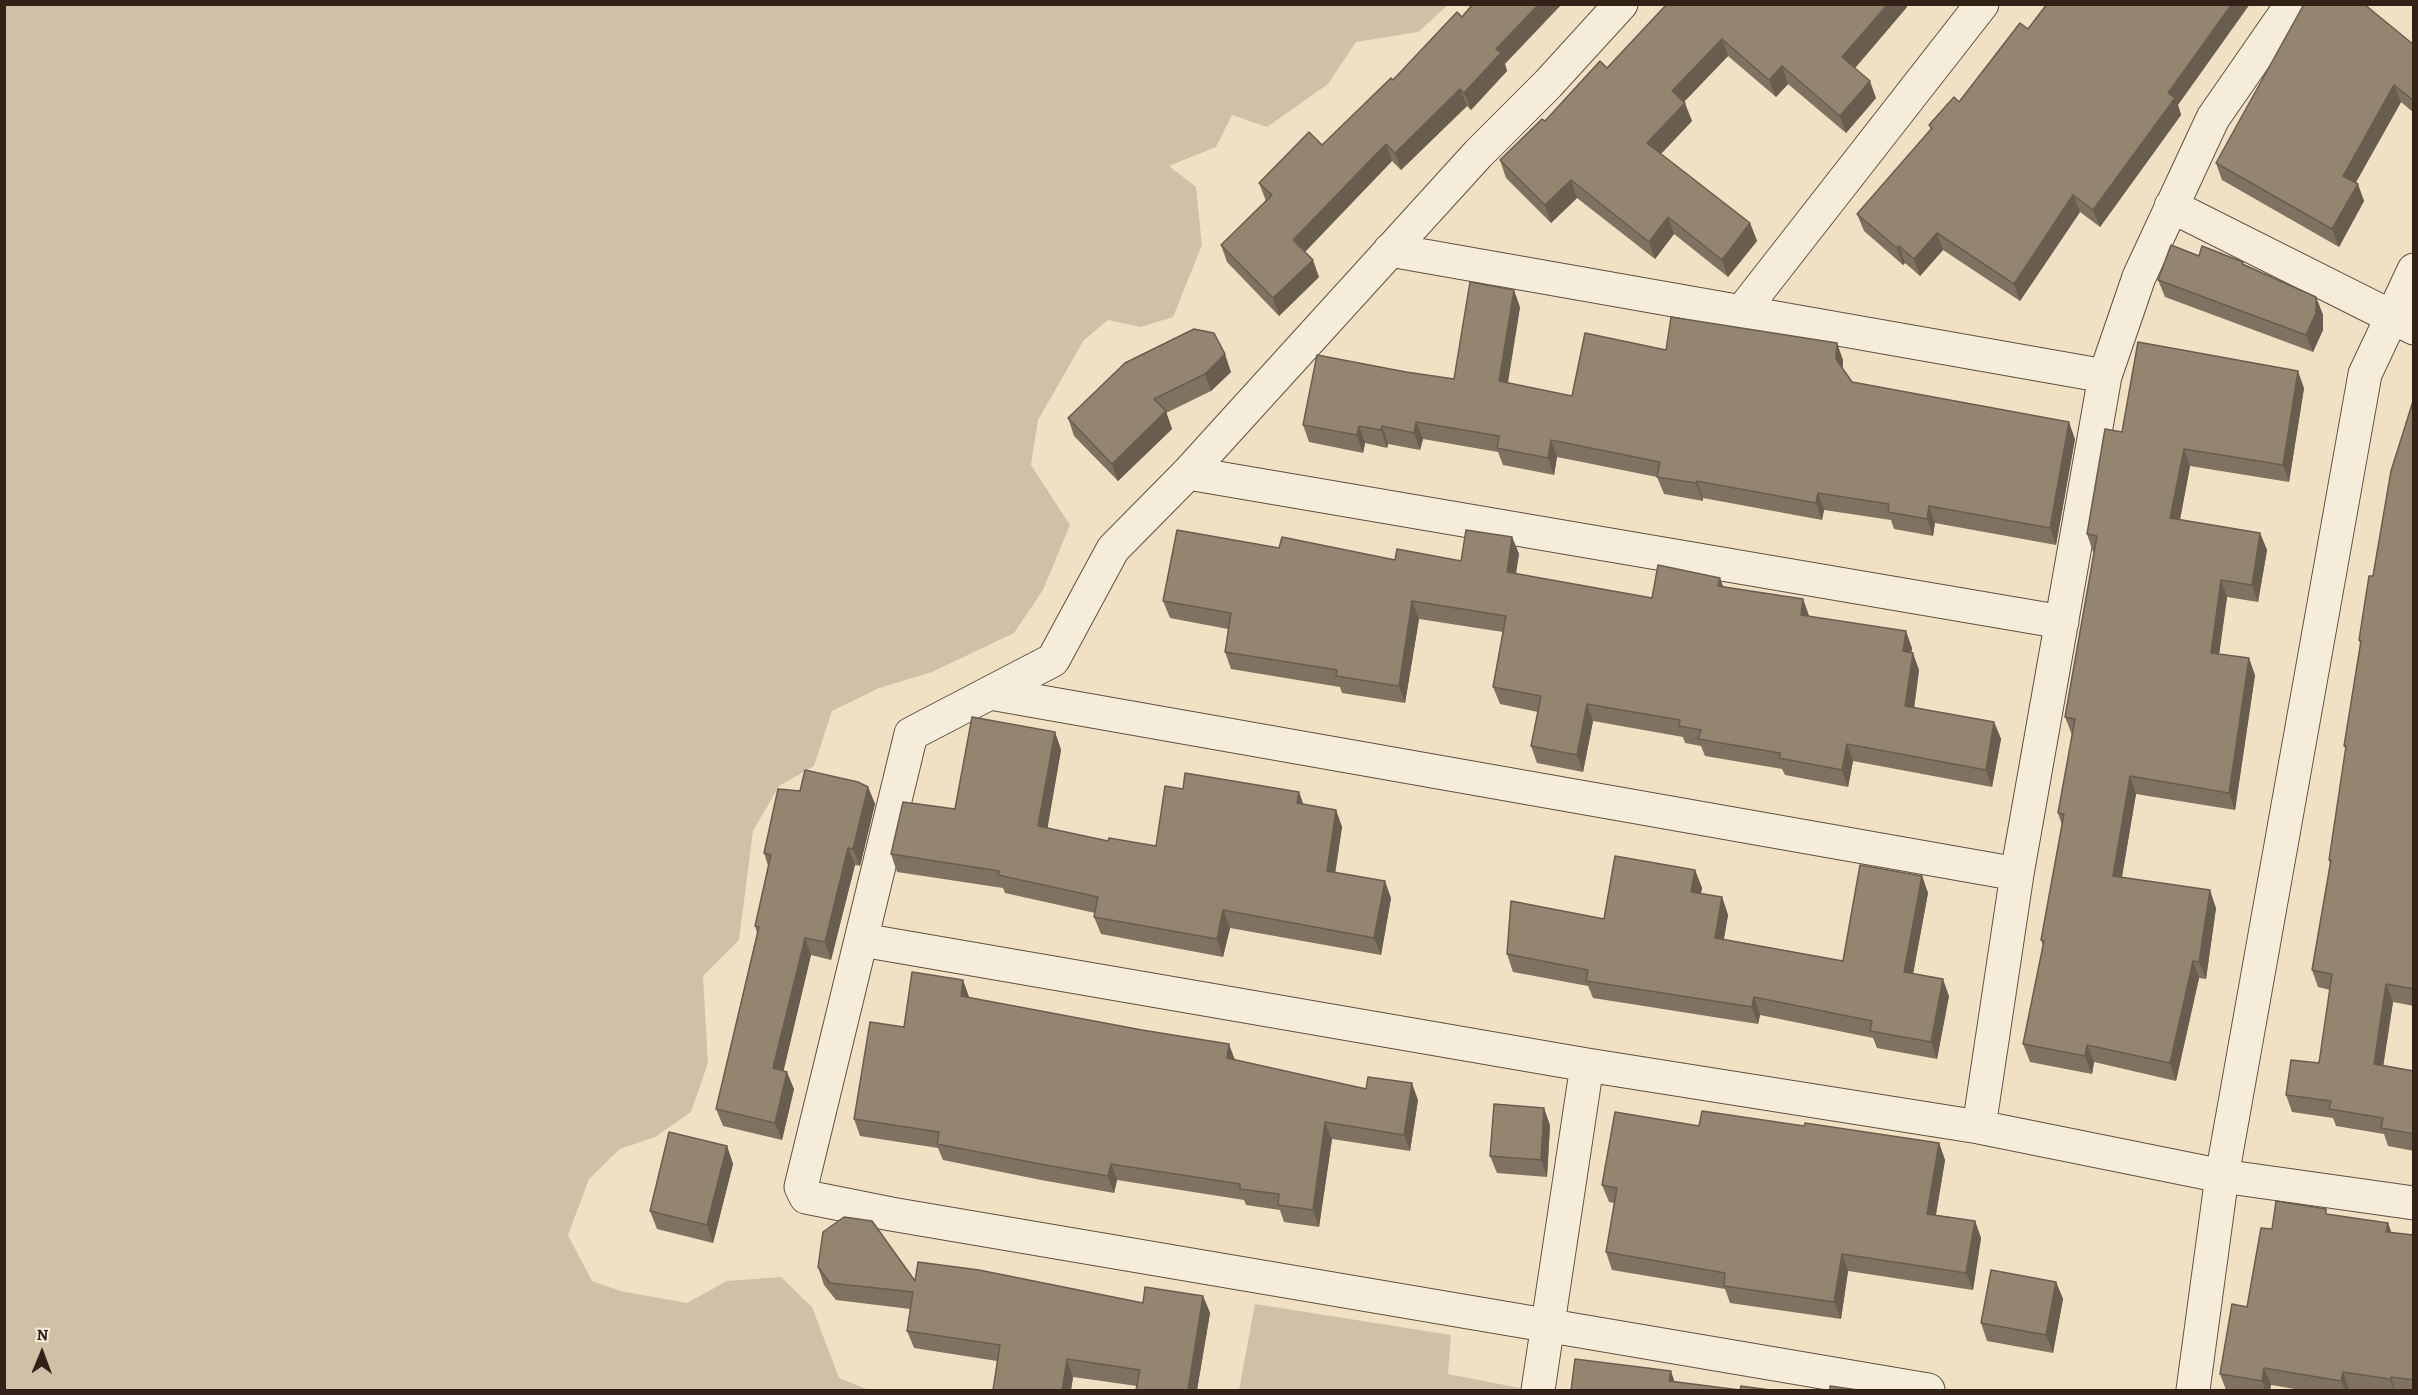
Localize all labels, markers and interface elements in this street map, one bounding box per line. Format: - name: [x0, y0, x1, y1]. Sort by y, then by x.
- north arrow: [12, 1323, 72, 1383]
- text: N: [36, 1324, 48, 1346]

